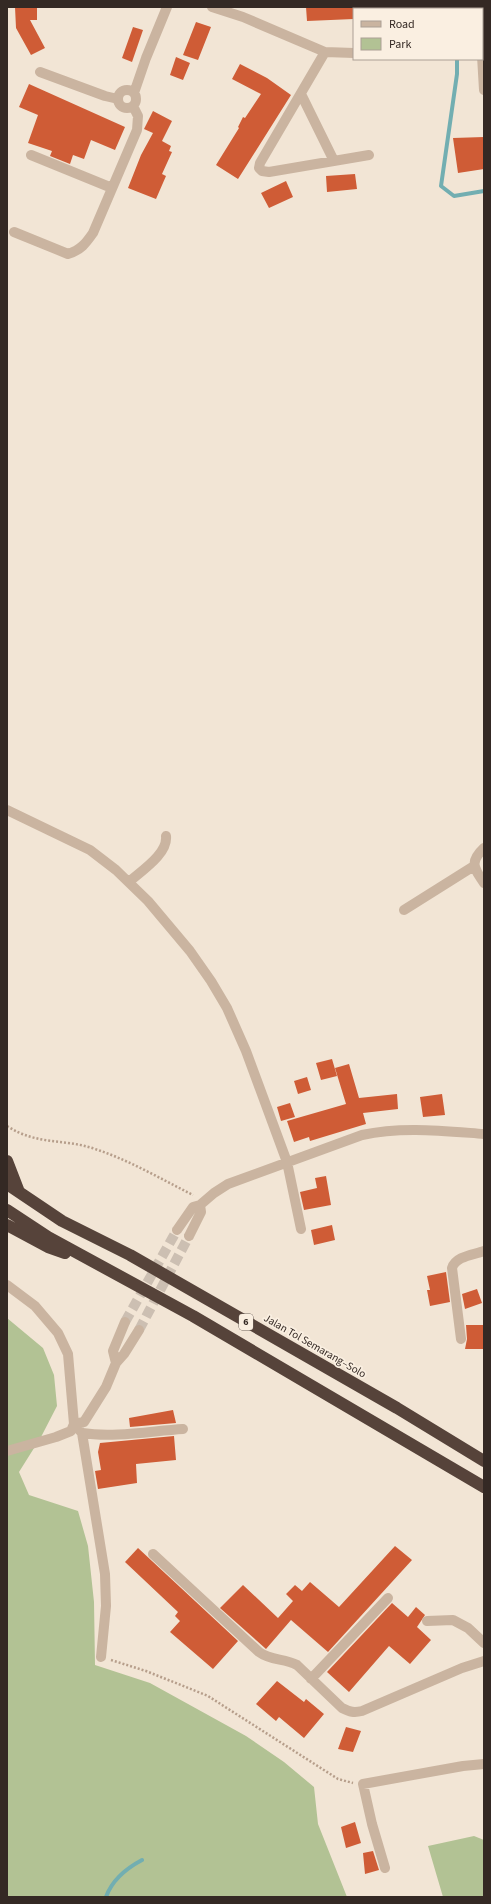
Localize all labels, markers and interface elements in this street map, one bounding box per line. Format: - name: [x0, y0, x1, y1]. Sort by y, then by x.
- legend: [353, 8, 483, 60]
- text: Road: [389, 16, 415, 33]
- text: Park: [389, 36, 411, 53]
- street label: Jalan Tol Semarang–Solo: [261, 1311, 369, 1381]
- road number: 6: [239, 1314, 253, 1330]

